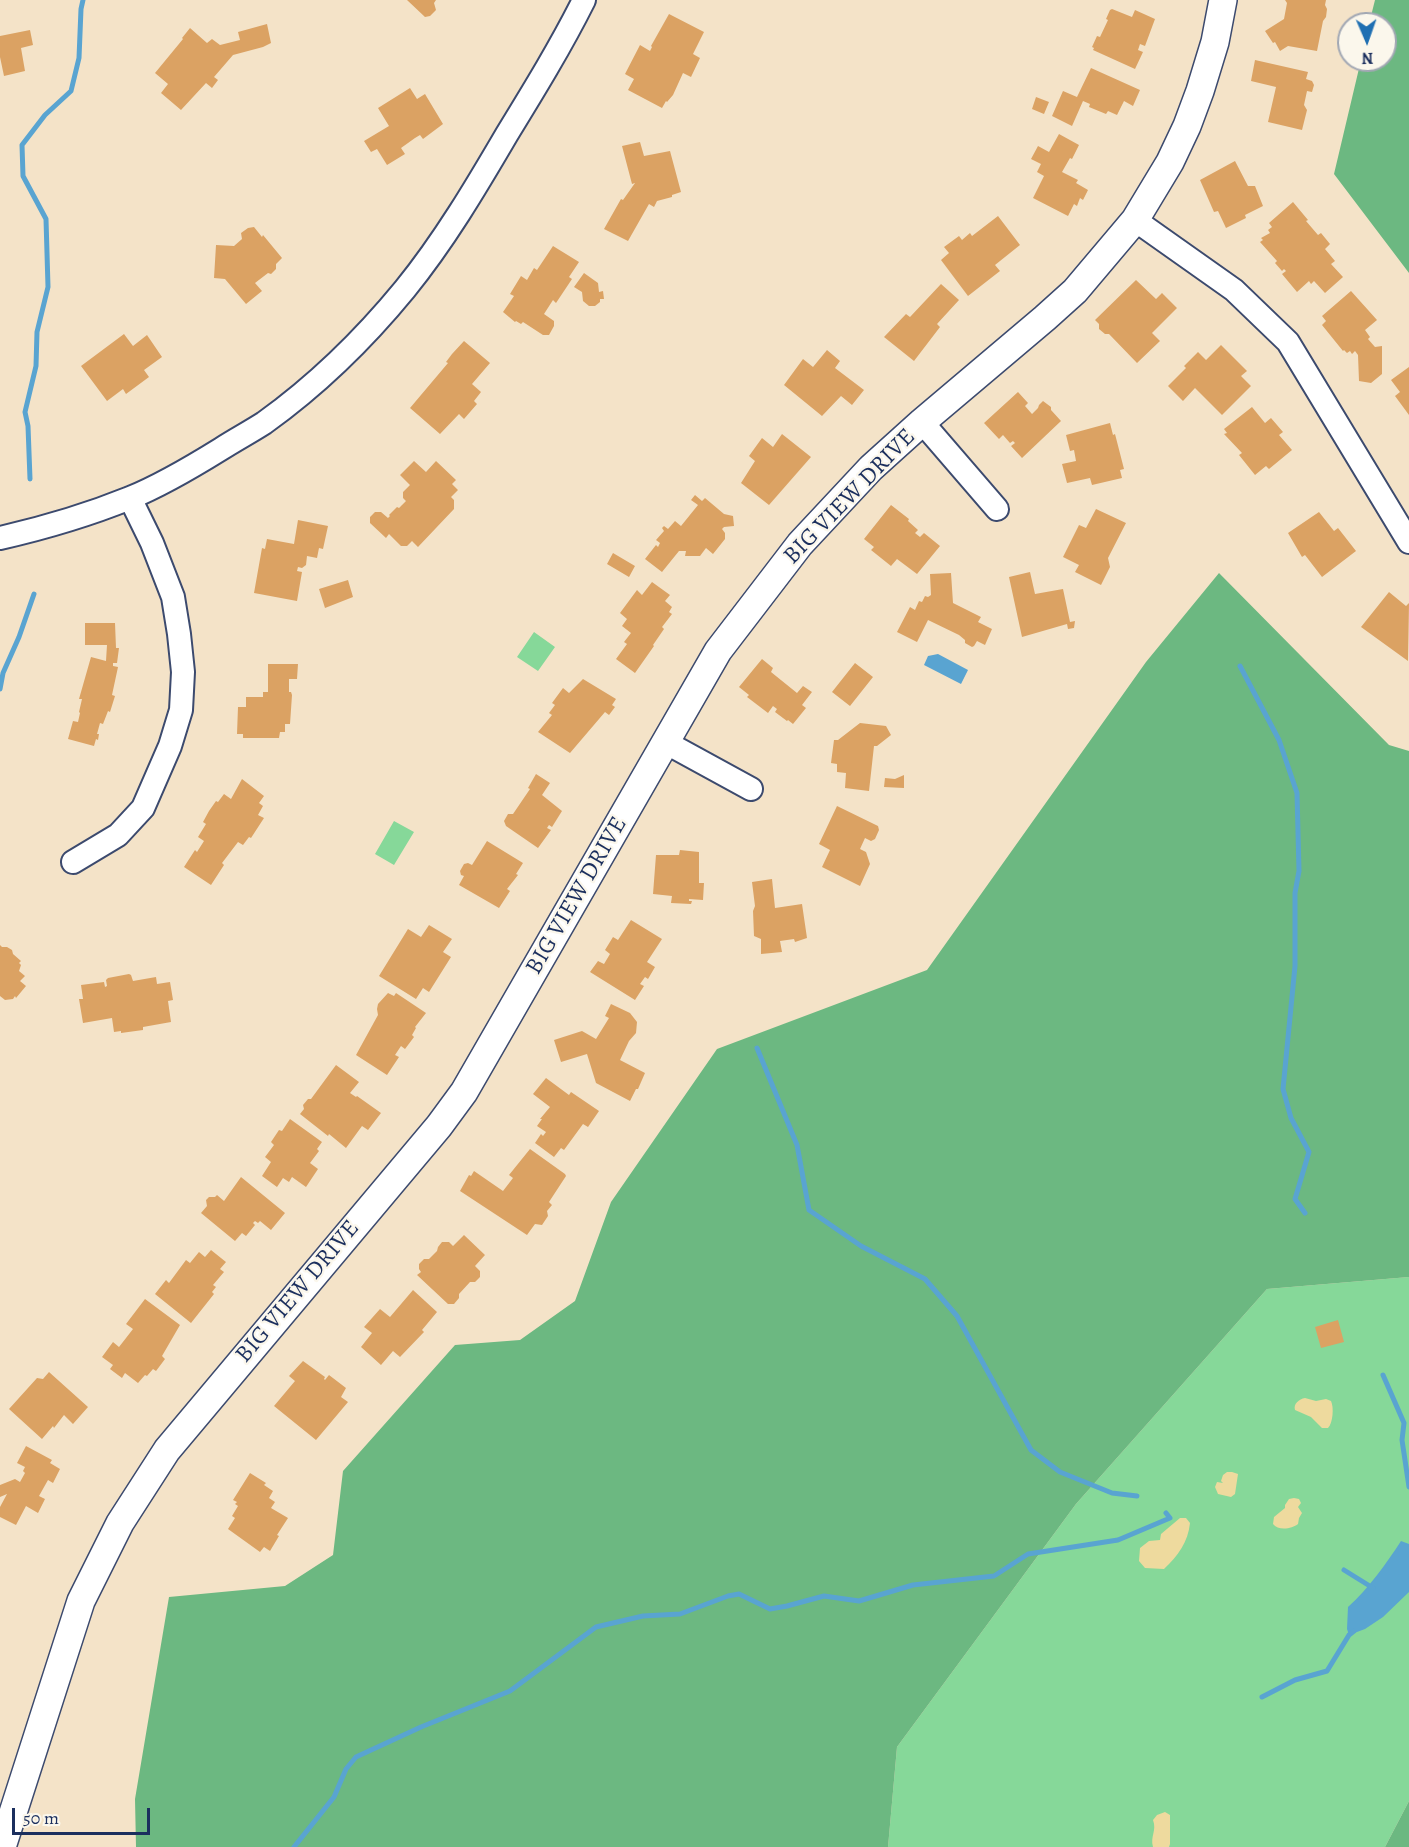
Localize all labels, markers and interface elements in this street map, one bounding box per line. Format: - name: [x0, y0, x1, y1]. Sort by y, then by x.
- north arrow: [1337, 12, 1397, 72]
- text: N: [1361, 47, 1374, 69]
- street label: BIG VIEW DRIVE: [778, 423, 922, 571]
- street label: BIG VIEW DRIVE: [520, 812, 634, 980]
- street label: BIG VIEW DRIVE: [230, 1215, 366, 1369]
- scale bar: [15, 1796, 153, 1834]
- text: 50 m: [23, 1806, 59, 1830]

